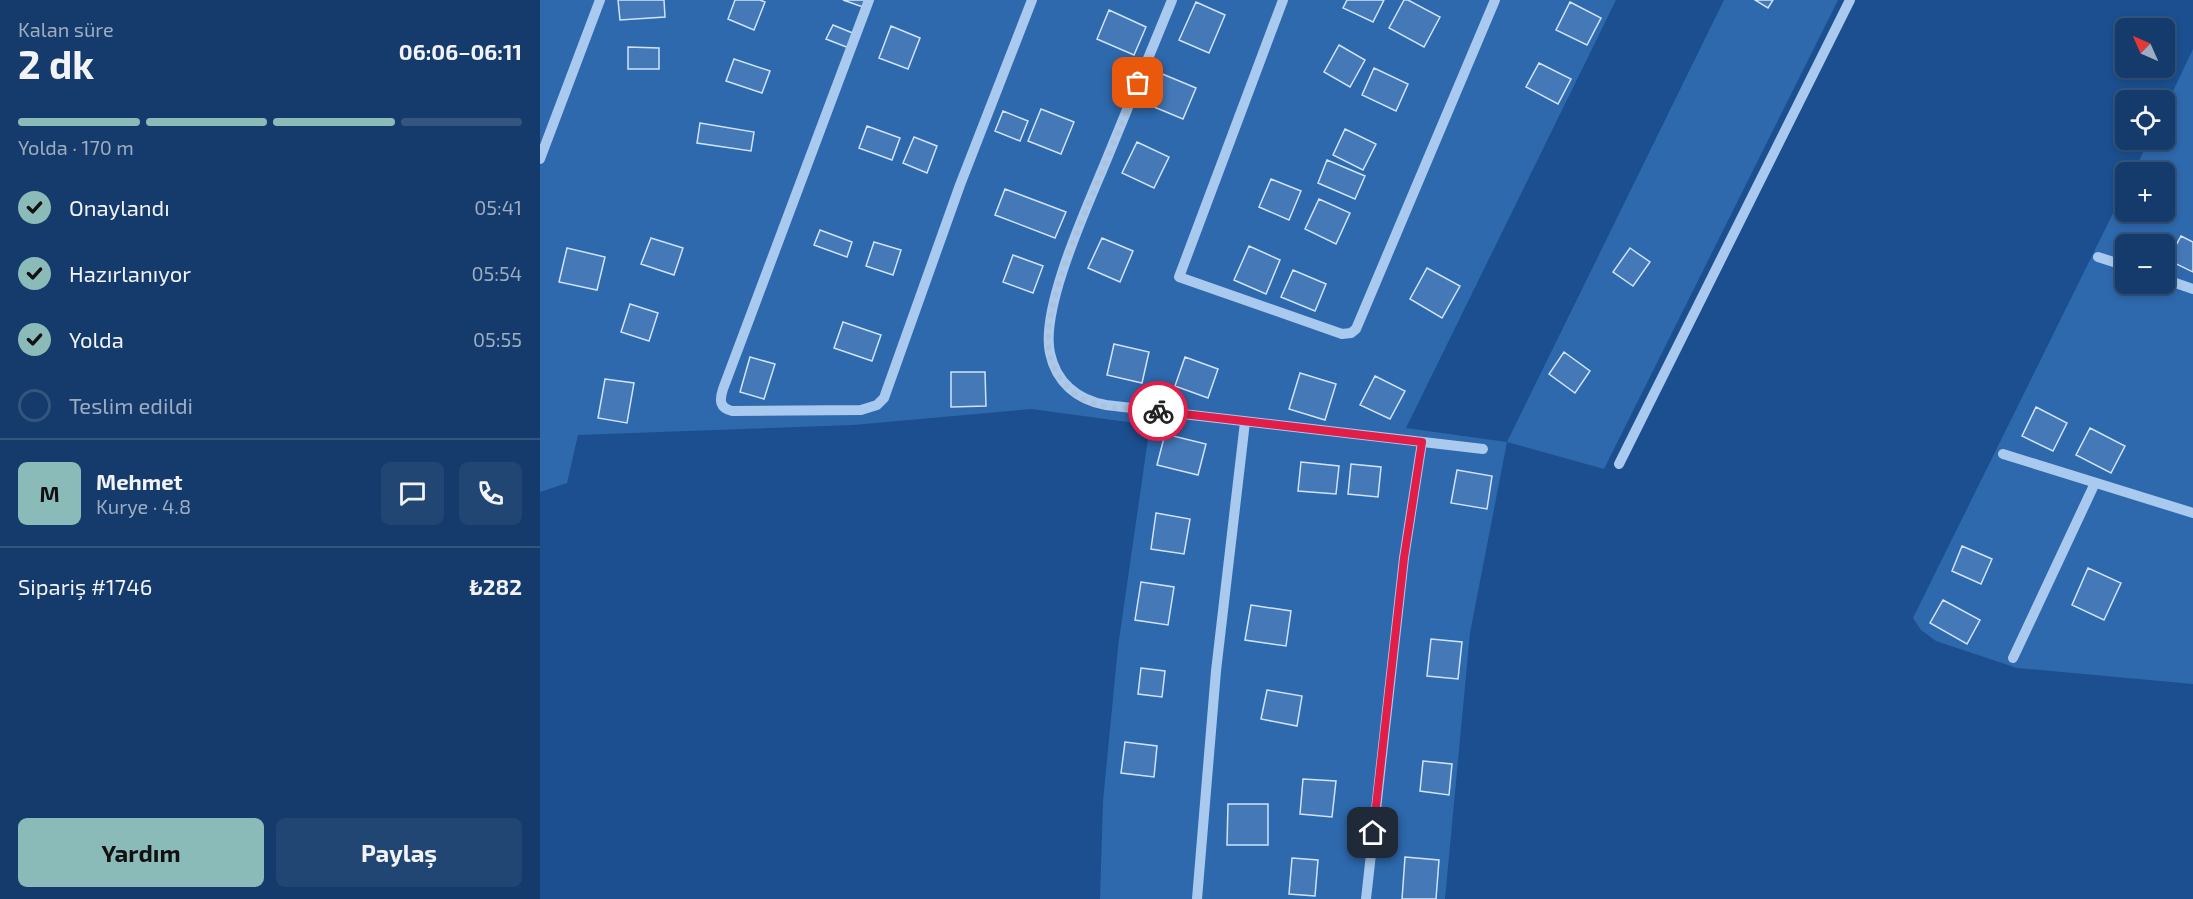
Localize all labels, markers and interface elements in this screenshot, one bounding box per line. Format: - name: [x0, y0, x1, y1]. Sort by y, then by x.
- text: Kalan süre: [18, 17, 114, 41]
- north arrow: [2115, 18, 2175, 78]
- map controls: [2115, 18, 2175, 294]
- text: 06:06–06:11: [399, 38, 522, 64]
- text: 2 dk: [18, 40, 94, 87]
- pin: [1112, 57, 1163, 108]
- icon: bag: [1121, 66, 1154, 99]
- button: locate: [2115, 90, 2175, 150]
- text: Yolda · 170 m: [18, 135, 134, 159]
- button: +: [2115, 162, 2175, 222]
- icon: check: [18, 191, 51, 224]
- text: Onaylandı: [69, 194, 170, 220]
- text: 05:41: [474, 195, 522, 219]
- button: −: [2115, 234, 2175, 294]
- icon: check: [18, 257, 51, 290]
- text: Hazırlanıyor: [69, 260, 191, 286]
- text: 05:54: [471, 261, 522, 285]
- icon: check: [18, 323, 51, 356]
- text: Yolda: [69, 326, 124, 352]
- text: 05:55: [473, 327, 522, 351]
- courier: [1128, 381, 1188, 441]
- text: Teslim edildi: [69, 392, 193, 418]
- icon: bike: [1142, 395, 1175, 428]
- button: chat: [381, 462, 444, 525]
- button: phone: [459, 462, 522, 525]
- text: Mehmet: [96, 468, 183, 494]
- text: M: [39, 480, 60, 506]
- text: Kurye · 4.8: [96, 494, 191, 518]
- text: Sipariş #1746: [18, 573, 152, 599]
- text: ₺282: [470, 573, 522, 599]
- pin: [1347, 807, 1398, 858]
- icon: home: [1356, 816, 1389, 849]
- button: Yardım: [18, 818, 264, 887]
- button: Paylaş: [276, 818, 522, 887]

